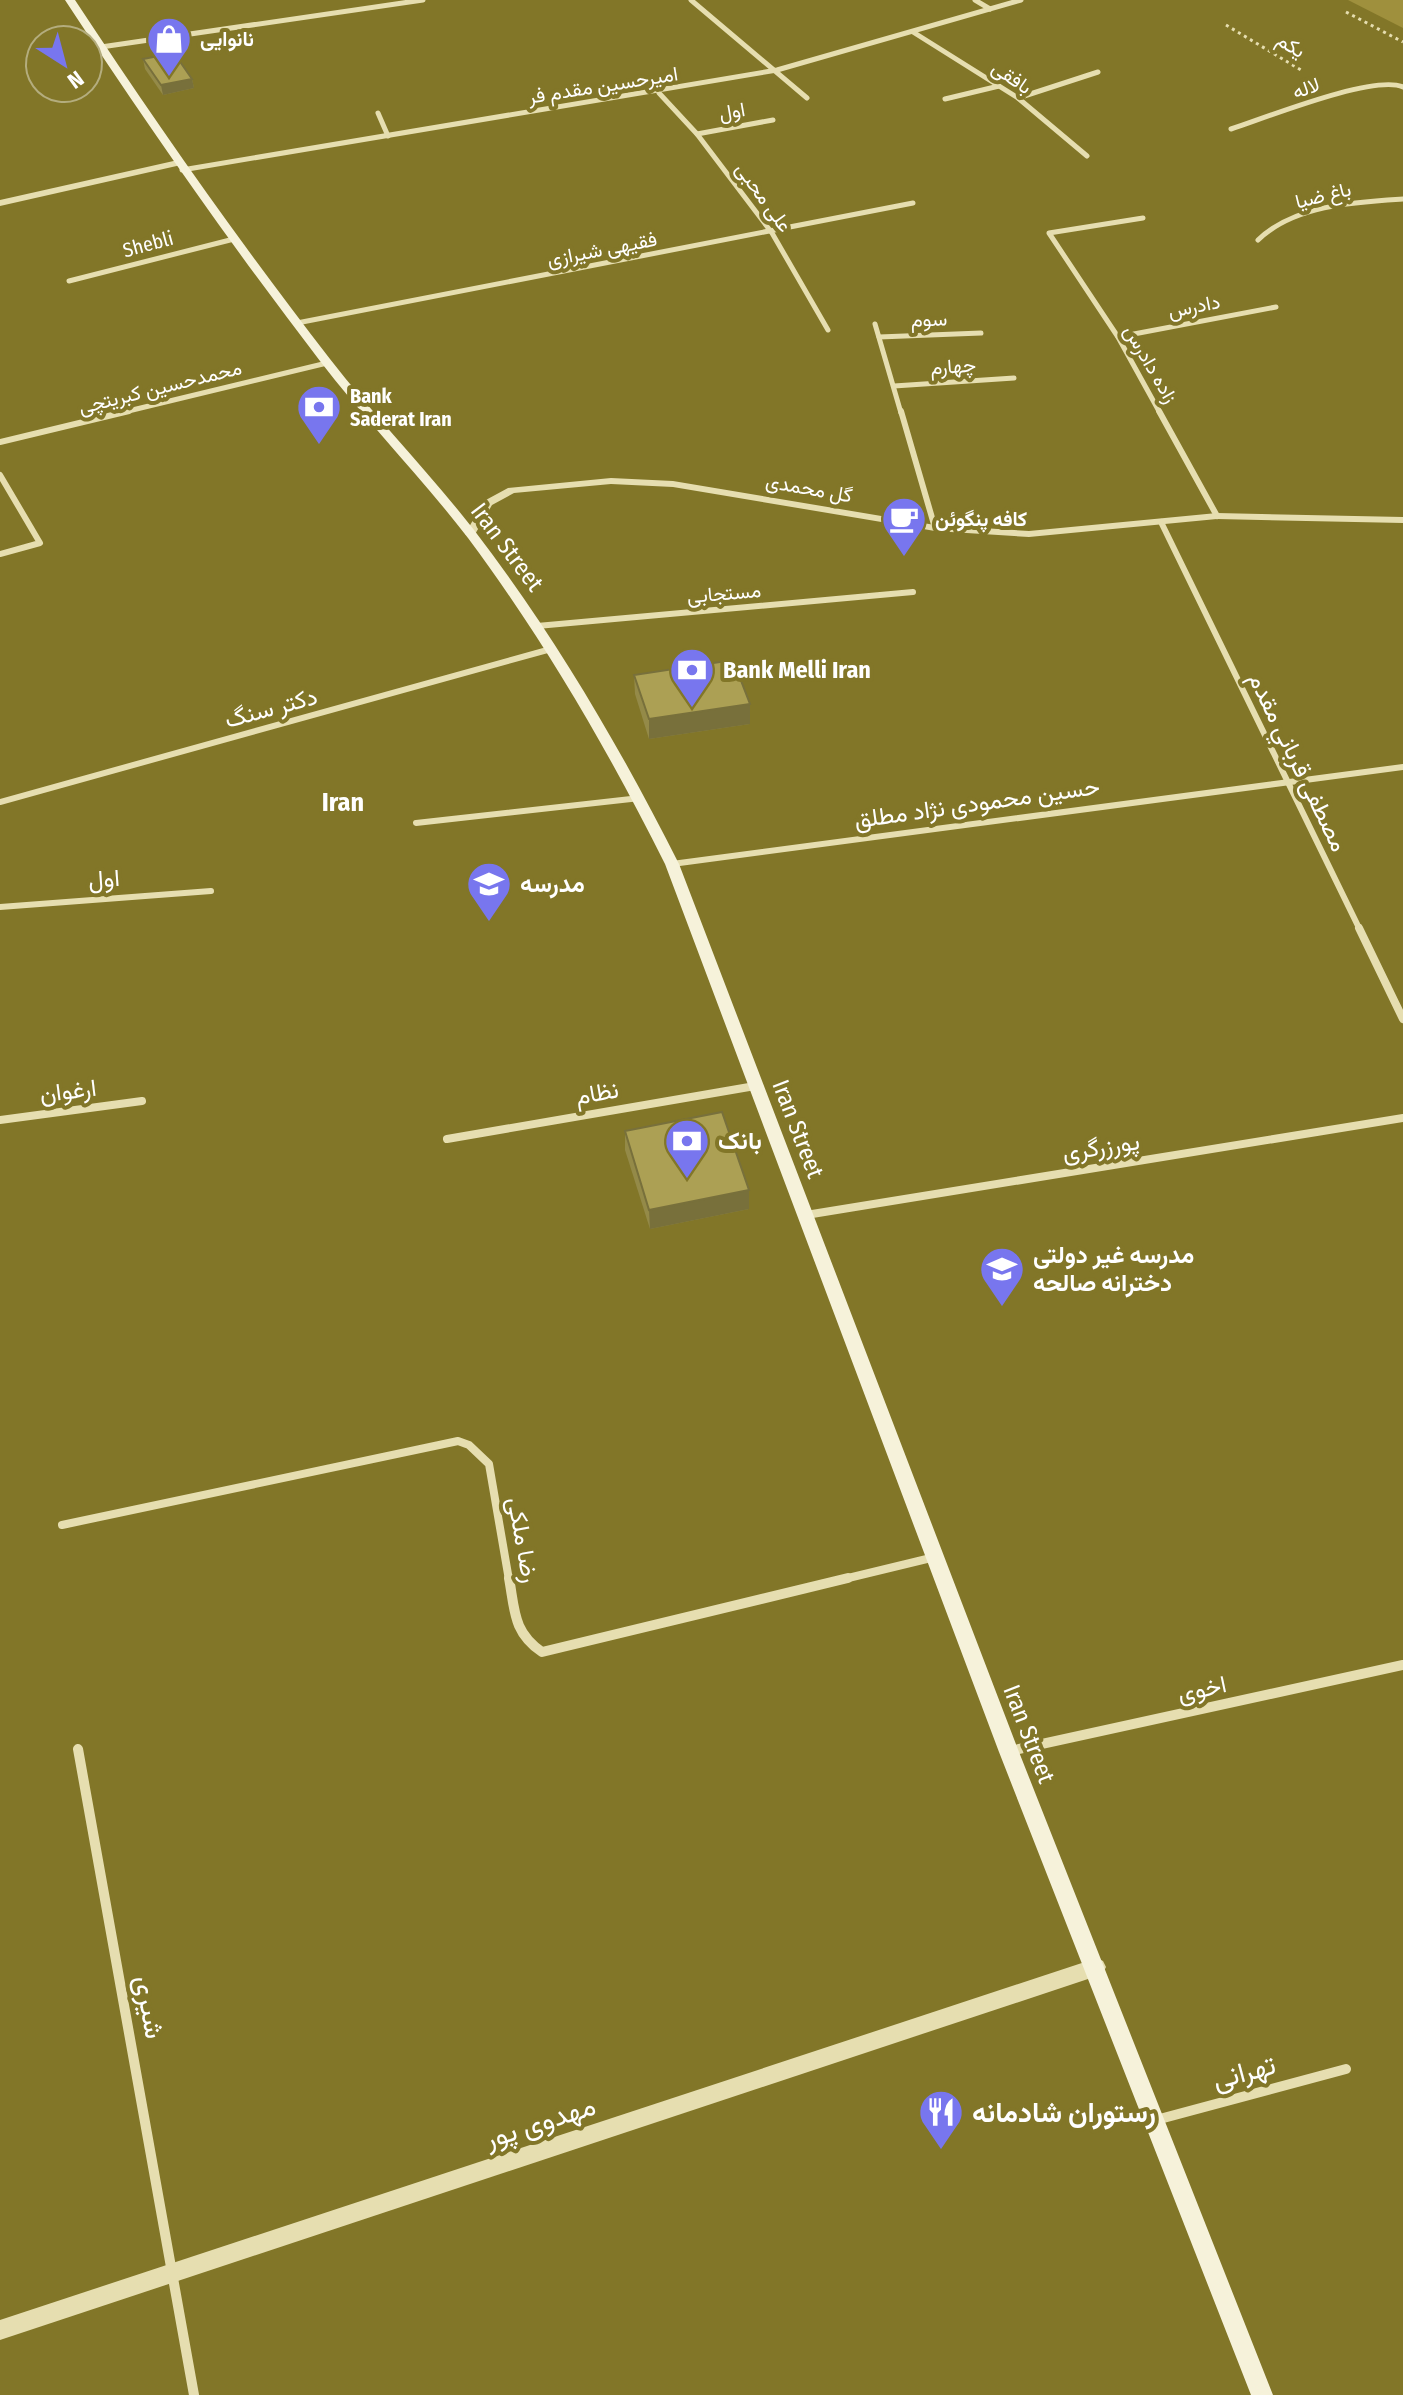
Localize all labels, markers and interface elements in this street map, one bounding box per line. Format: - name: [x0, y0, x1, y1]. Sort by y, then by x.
- shop icon: نانوایی: [145, 15, 193, 78]
- north arrow: [24, 24, 104, 104]
- place label: نانوایی: [200, 27, 254, 52]
- street label: یکم: [1272, 27, 1310, 64]
- street label: بافقی: [987, 55, 1037, 99]
- street label: امیرحسین مقدم فر: [525, 61, 680, 110]
- text: N: [62, 65, 89, 95]
- street label: لاله: [1289, 72, 1323, 104]
- street label: اول: [717, 97, 747, 126]
- street label: علی محبی: [731, 157, 797, 237]
- street label: باغ ضیا: [1293, 177, 1354, 215]
- street label: Shebli: [120, 226, 176, 262]
- street label: فقیهی شیرازی: [545, 227, 659, 272]
- street label: دادرس: [1166, 289, 1222, 324]
- street label: سوم: [910, 306, 948, 333]
- street label: زاده دادرس: [1118, 321, 1183, 408]
- street label: چهارم: [929, 352, 977, 382]
- street label: محمدحسین کبریتچی: [76, 355, 245, 421]
- bank icon: Bank Saderat Iran: [295, 383, 343, 446]
- place label: Bank Saderat Iran: [350, 384, 452, 431]
- street label: گل محمدی: [764, 469, 854, 507]
- cafe icon: کافه پنگوئن: [880, 495, 928, 558]
- street label: Iran Street: [465, 497, 549, 597]
- place label: کافه پنگوئن: [935, 507, 1027, 533]
- street label: مستجابی: [686, 578, 762, 608]
- bank icon: Bank Melli Iran: [668, 646, 716, 709]
- place label: Bank Melli Iran: [723, 656, 871, 684]
- street label: مصطفی قرباني مقدم: [1238, 668, 1353, 858]
- street label: دکتر سنگ: [221, 682, 321, 735]
- street label: حسین محمودی نژاد مطلق: [853, 772, 1102, 835]
- district label: Iran: [322, 787, 364, 818]
- school or university icon: مدرسه: [465, 860, 513, 923]
- street label: اول: [87, 864, 121, 895]
- place label: مدرسه: [520, 870, 585, 899]
- street label: ارغوان: [38, 1074, 98, 1109]
- street label: نظام: [573, 1075, 621, 1113]
- street label: Iran Street: [766, 1076, 830, 1182]
- bank icon: بانک: [663, 1117, 711, 1180]
- place label: بانک: [718, 1127, 762, 1155]
- street label: پورزرگری: [1060, 1127, 1142, 1169]
- place label: مدرسه غیر دولتی دخترانه صالحه: [1033, 1241, 1194, 1298]
- school or university icon: مدرسه غیر دولتی دخترانه صالحه: [978, 1245, 1026, 1308]
- street label: رضا ملکی: [501, 1495, 544, 1585]
- street label: اخوی: [1175, 1670, 1229, 1709]
- street label: Iran Street: [997, 1681, 1061, 1787]
- street label: شیری: [127, 1973, 172, 2041]
- street label: تهرانی: [1209, 2048, 1279, 2097]
- restaurant icon: رستوران شادمانه: [917, 2088, 965, 2151]
- street label: مهدوی پور: [479, 2089, 600, 2158]
- place label: رستوران شادمانه: [972, 2096, 1156, 2130]

